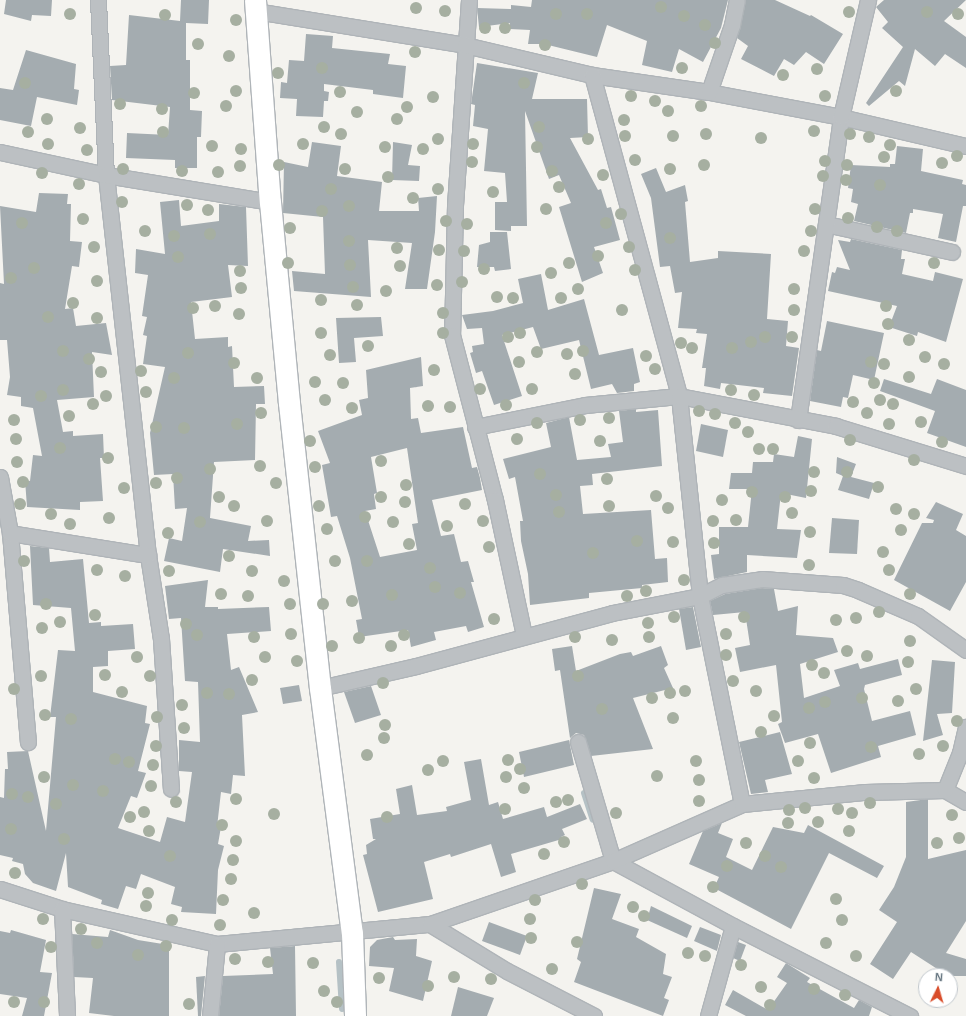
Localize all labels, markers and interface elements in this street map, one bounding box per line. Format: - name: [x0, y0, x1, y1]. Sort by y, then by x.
- north arrow: [918, 968, 958, 1008]
- text: N: [934, 971, 943, 983]

